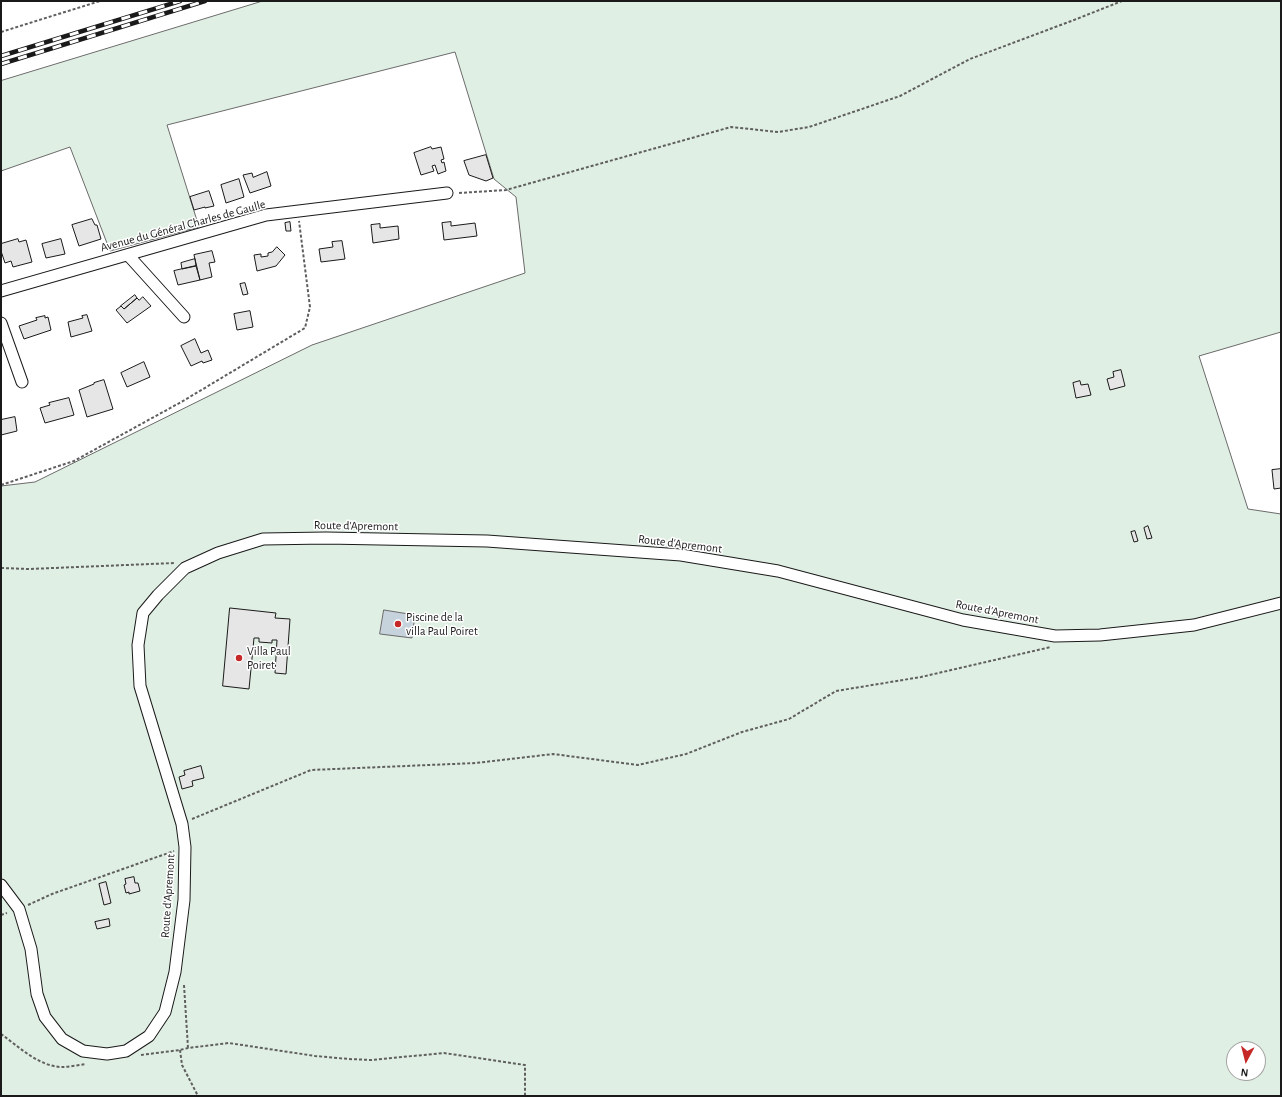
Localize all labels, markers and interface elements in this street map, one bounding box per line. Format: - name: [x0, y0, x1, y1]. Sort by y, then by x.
- street label: Avenue du Général Charles de Gaulle: [99, 197, 267, 255]
- street label: Route d'Apremont: [314, 518, 398, 534]
- street label: Route d'Apremont: [637, 532, 723, 556]
- street label: Route d'Apremont: [954, 597, 1040, 627]
- place label: Piscine de la villa Paul Poiret: [406, 610, 478, 638]
- marker: Piscine de la villa Paul Poiret: [393, 619, 403, 629]
- place label: Villa Paul Poiret: [247, 644, 291, 672]
- marker: Villa Paul Poiret: [234, 653, 244, 663]
- street label: Route d'Apremont: [158, 853, 178, 939]
- north arrow: [1226, 1041, 1266, 1081]
- text: N: [1240, 1066, 1249, 1078]

